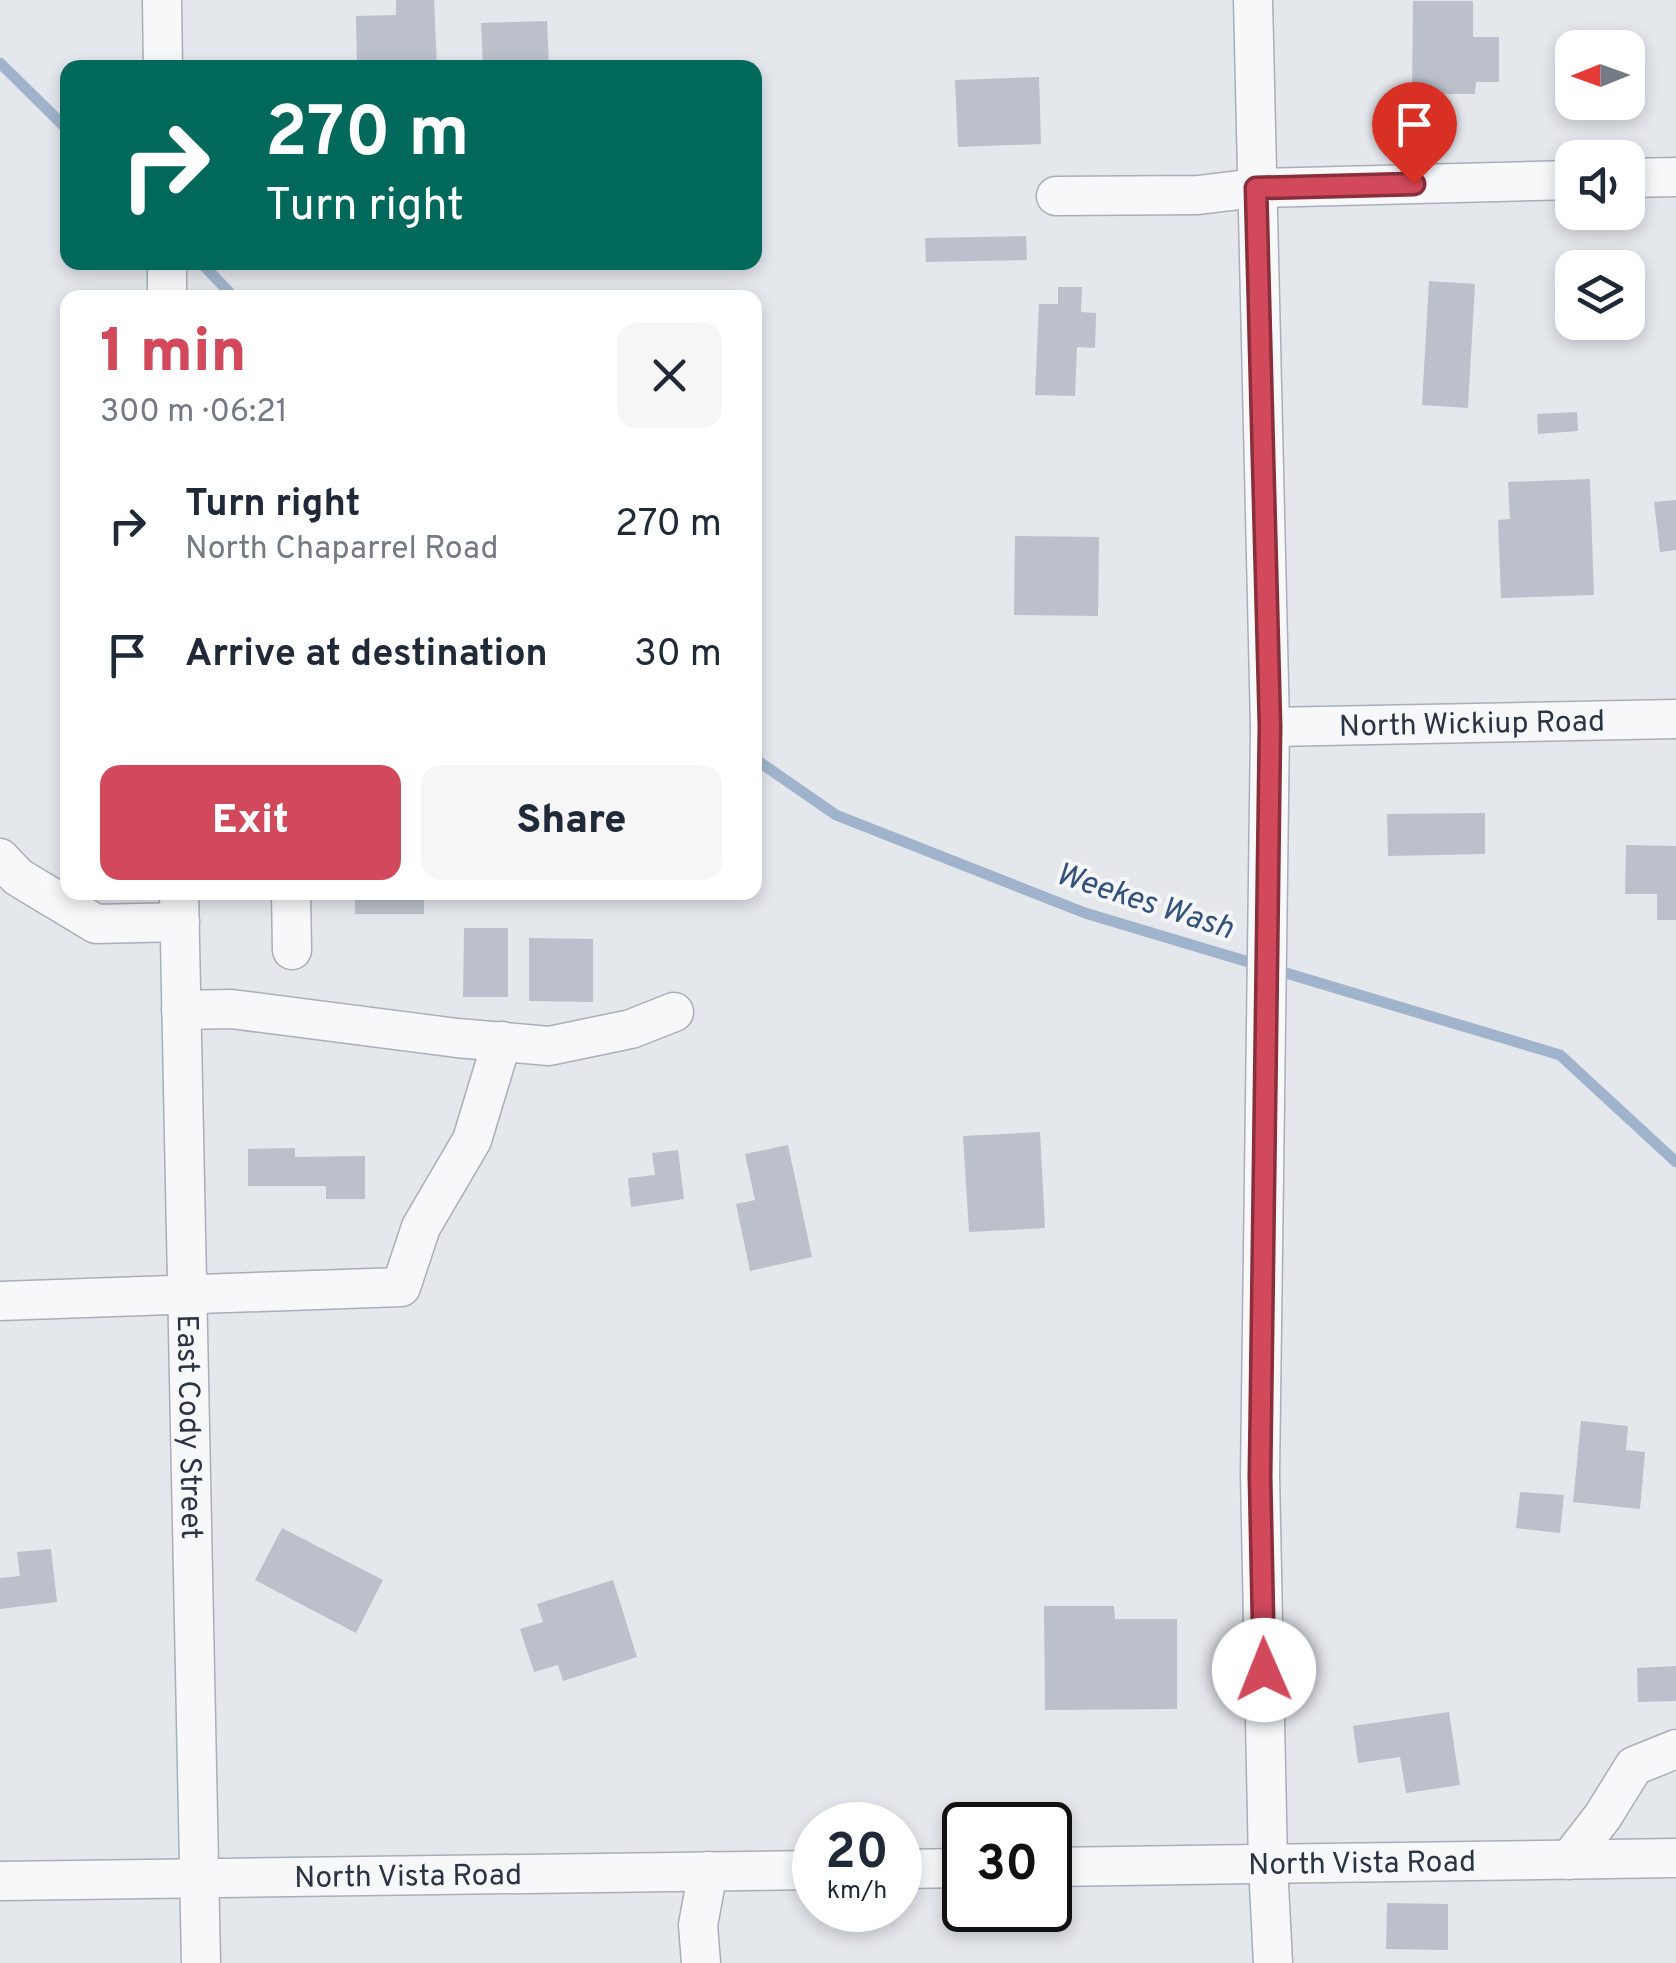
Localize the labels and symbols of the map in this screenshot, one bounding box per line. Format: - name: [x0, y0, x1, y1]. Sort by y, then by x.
- north arrow: [1555, 30, 1645, 120]
- pin: [1372, 82, 1457, 185]
- street label: North Wickiup Road: [1339, 704, 1605, 747]
- water label: Weekes Wash: [1050, 855, 1238, 951]
- street label: East Cody Street: [167, 1314, 208, 1540]
- position arrow: [1212, 1618, 1316, 1722]
- speed limit sign: 30: [942, 1802, 1072, 1932]
- street label: North Vista Road: [1248, 1845, 1476, 1885]
- street label: North Vista Road: [294, 1858, 522, 1898]

